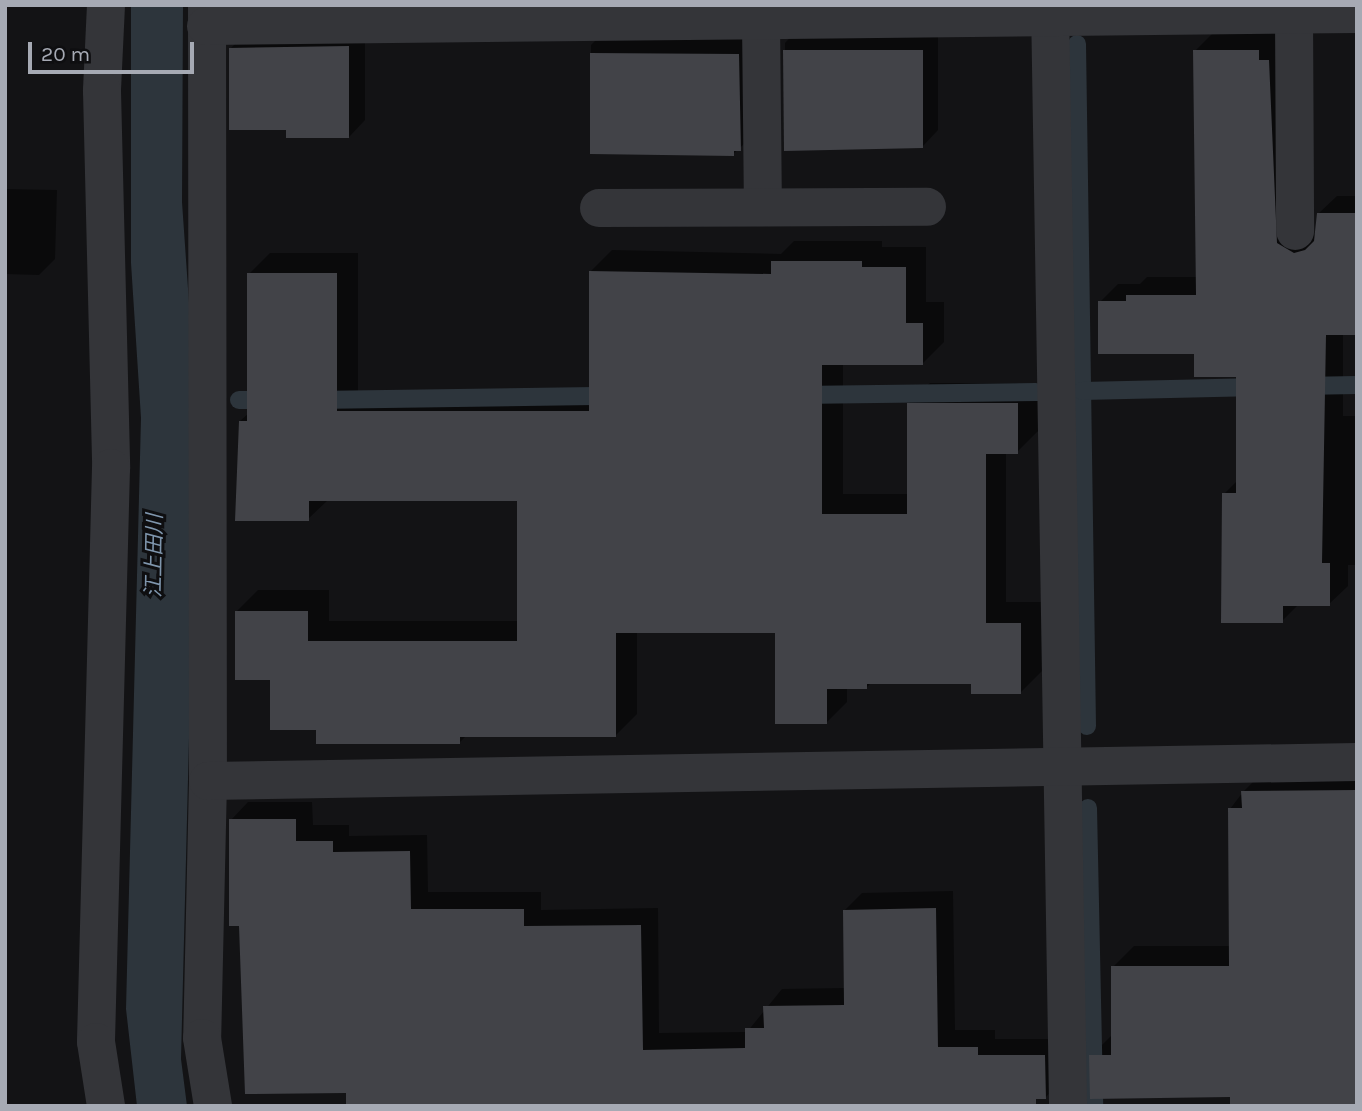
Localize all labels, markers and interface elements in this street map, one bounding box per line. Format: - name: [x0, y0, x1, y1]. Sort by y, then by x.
- scale bar: [32, 28, 198, 72]
- text: 20 m: [41, 42, 90, 66]
- water label: 江上田川: [141, 514, 167, 598]

